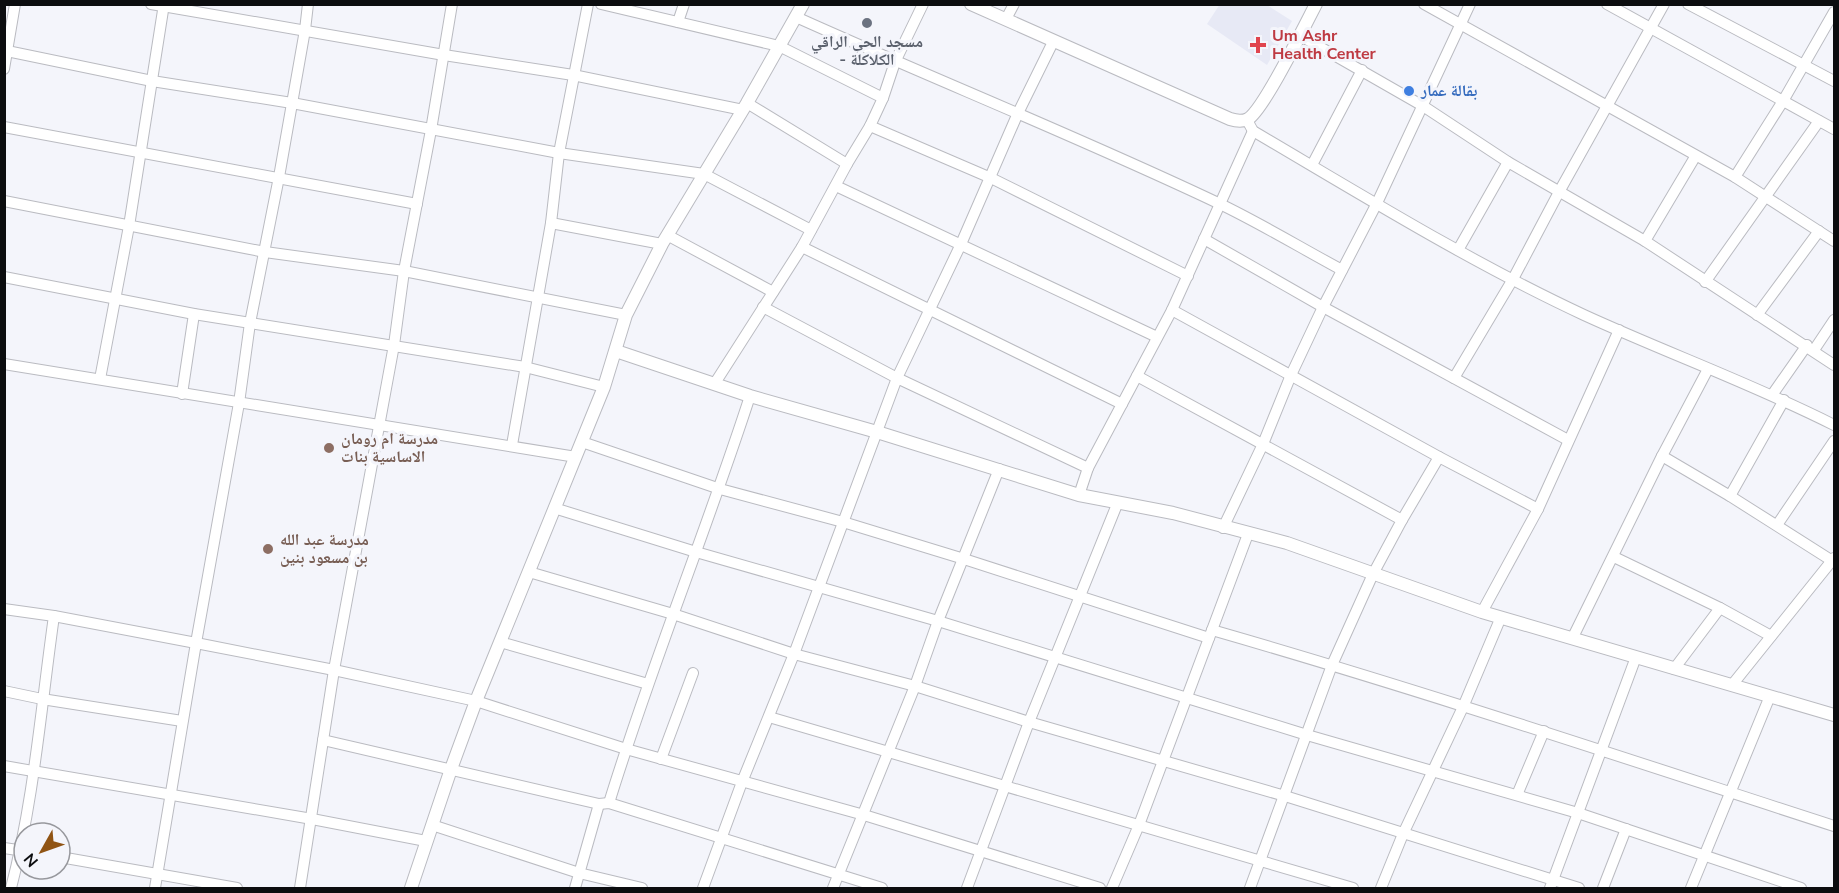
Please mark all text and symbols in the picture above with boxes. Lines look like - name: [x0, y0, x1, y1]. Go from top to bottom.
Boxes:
- marker: مسجد الحي الراقي - الكلاكلة: [860, 16, 874, 30]
- place label: Um Ashr Health Center: [1272, 25, 1377, 65]
- place label: مسجد الحي الراقي - الكلاكلة: [811, 31, 923, 71]
- marker: Um Ashr Health Center: [1249, 36, 1267, 54]
- place label: بقالة عمار: [1420, 80, 1477, 102]
- marker: بقالة عمار: [1402, 84, 1416, 98]
- place label: مدرسة ام رومان الاساسية بنات: [341, 428, 438, 468]
- marker: مدرسة ام رومان الاساسية بنات: [322, 441, 336, 455]
- place label: مدرسة عبد الله بن مسعود بنين: [280, 529, 369, 569]
- marker: مدرسة عبد الله بن مسعود بنين: [261, 542, 275, 556]
- north arrow: [12, 821, 72, 881]
- text: N: [19, 848, 44, 872]

